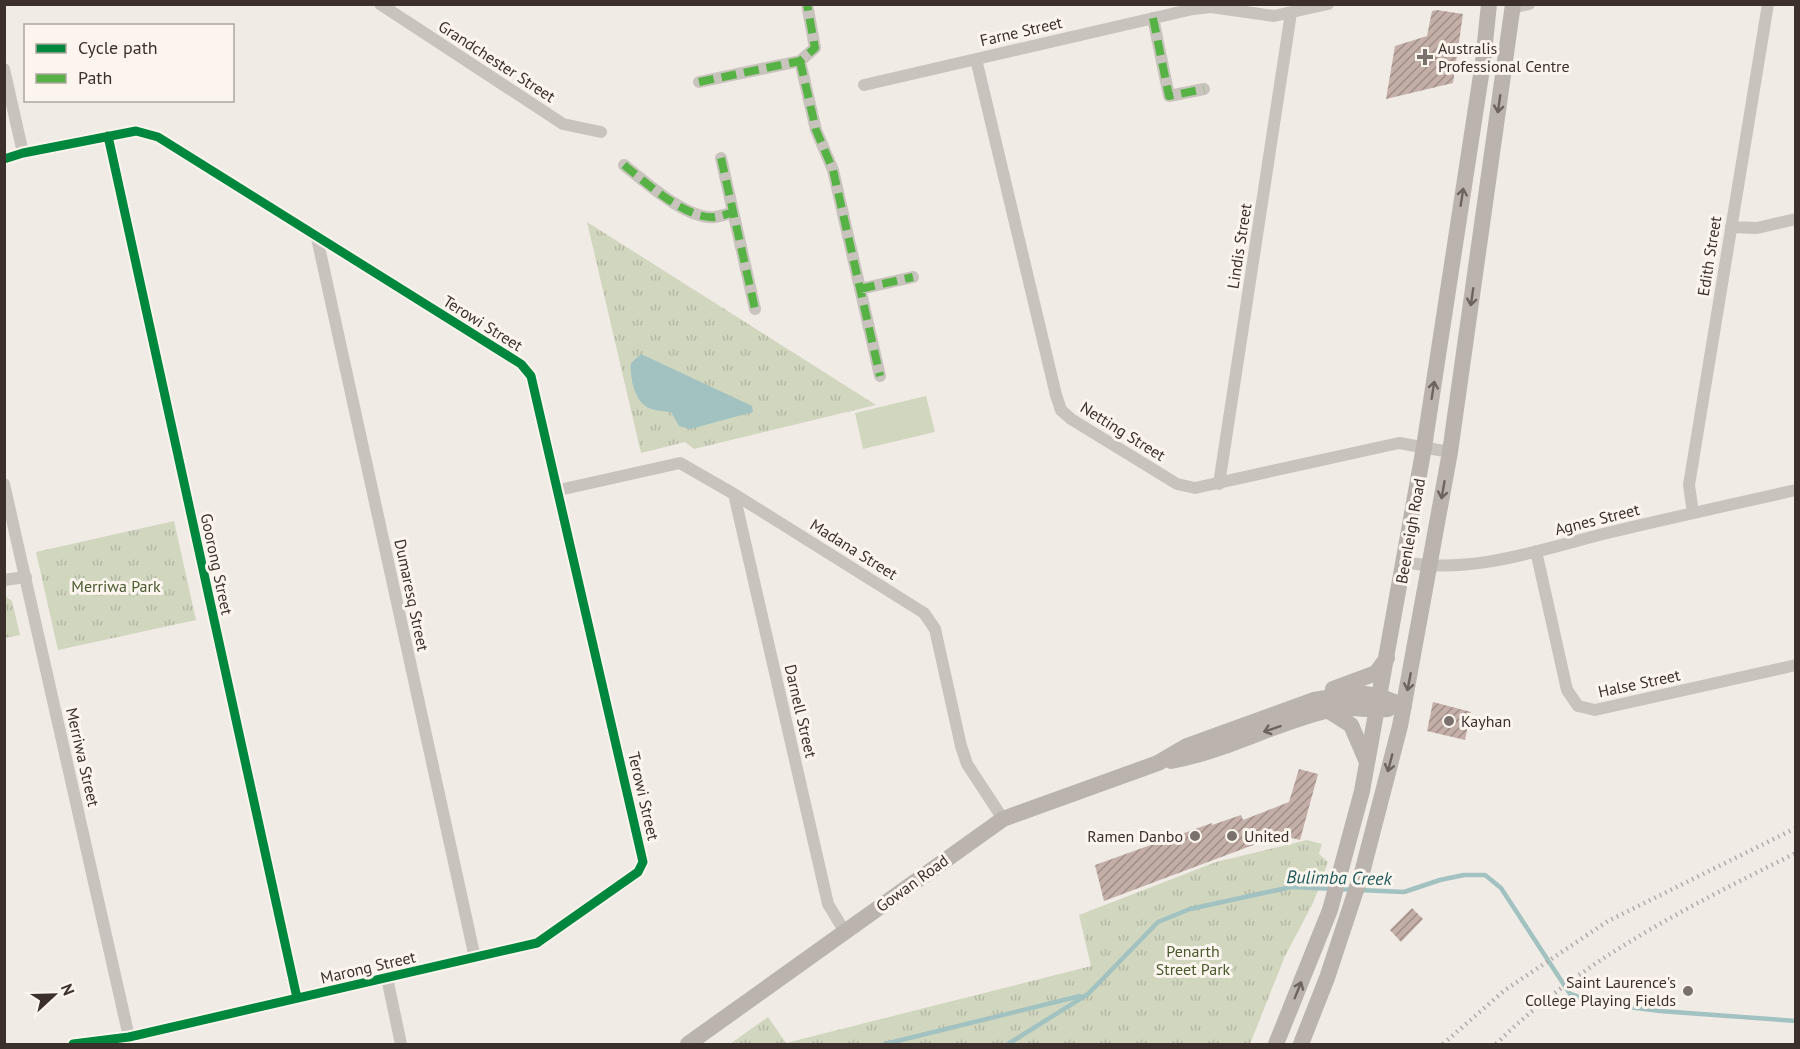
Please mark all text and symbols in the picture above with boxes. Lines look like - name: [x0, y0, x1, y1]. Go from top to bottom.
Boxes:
- street label: Farne Street: [978, 12, 1065, 50]
- street label: Grandchester Street: [435, 16, 560, 107]
- legend: [24, 24, 234, 102]
- text: Cycle path: [78, 36, 158, 59]
- place label: Australis Professional Centre: [1438, 38, 1570, 76]
- marker: Australis Professional Centre: [1416, 48, 1434, 66]
- text: Path: [78, 66, 112, 89]
- one-way arrow: [1493, 94, 1504, 113]
- one-way arrow: [1457, 188, 1468, 207]
- street label: Lindis Street: [1222, 201, 1256, 290]
- street label: Edith Street: [1693, 214, 1725, 297]
- one-way arrow: [1466, 287, 1477, 307]
- street label: Terowi Street: [440, 291, 527, 356]
- one-way arrow: [1427, 380, 1438, 400]
- street label: Netting Street: [1077, 397, 1170, 465]
- street label: Beenleigh Road: [1391, 477, 1429, 585]
- one-way arrow: [1437, 480, 1448, 499]
- street label: Agnes Street: [1553, 499, 1642, 539]
- street label: Goorong Street: [196, 511, 238, 617]
- street label: Madana Street: [807, 514, 902, 584]
- street label: Dumaresq Street: [390, 537, 434, 653]
- park label: Merriwa Park: [71, 576, 161, 596]
- street label: Darnell Street: [781, 662, 822, 760]
- street label: Halse Street: [1596, 664, 1682, 701]
- one-way arrow: [1403, 672, 1414, 691]
- street label: Merriwa Street: [62, 706, 104, 809]
- place label: Kayhan: [1461, 711, 1511, 731]
- marker: Kayhan: [1442, 714, 1456, 728]
- one-way arrow: [1263, 725, 1282, 736]
- street label: Terowi Street: [624, 750, 664, 843]
- one-way arrow: [1384, 754, 1395, 773]
- place label: Ramen Danbo: [1087, 826, 1183, 846]
- place label: United: [1244, 826, 1289, 846]
- marker: Ramen Danbo: [1188, 829, 1202, 843]
- marker: United: [1225, 829, 1239, 843]
- street label: Gowan Road: [872, 850, 952, 916]
- water label: Bulimba Creek: [1286, 865, 1393, 890]
- park label: Penarth Street Park: [1156, 941, 1231, 979]
- street label: Marong Street: [318, 946, 418, 988]
- north arrow: [24, 965, 84, 1025]
- place label: Saint Laurence's College Playing Fields: [1525, 972, 1676, 1010]
- text: N: [57, 981, 79, 998]
- one-way arrow: [1293, 982, 1304, 1000]
- marker: Saint Laurence's College Playing Fields: [1681, 984, 1695, 998]

